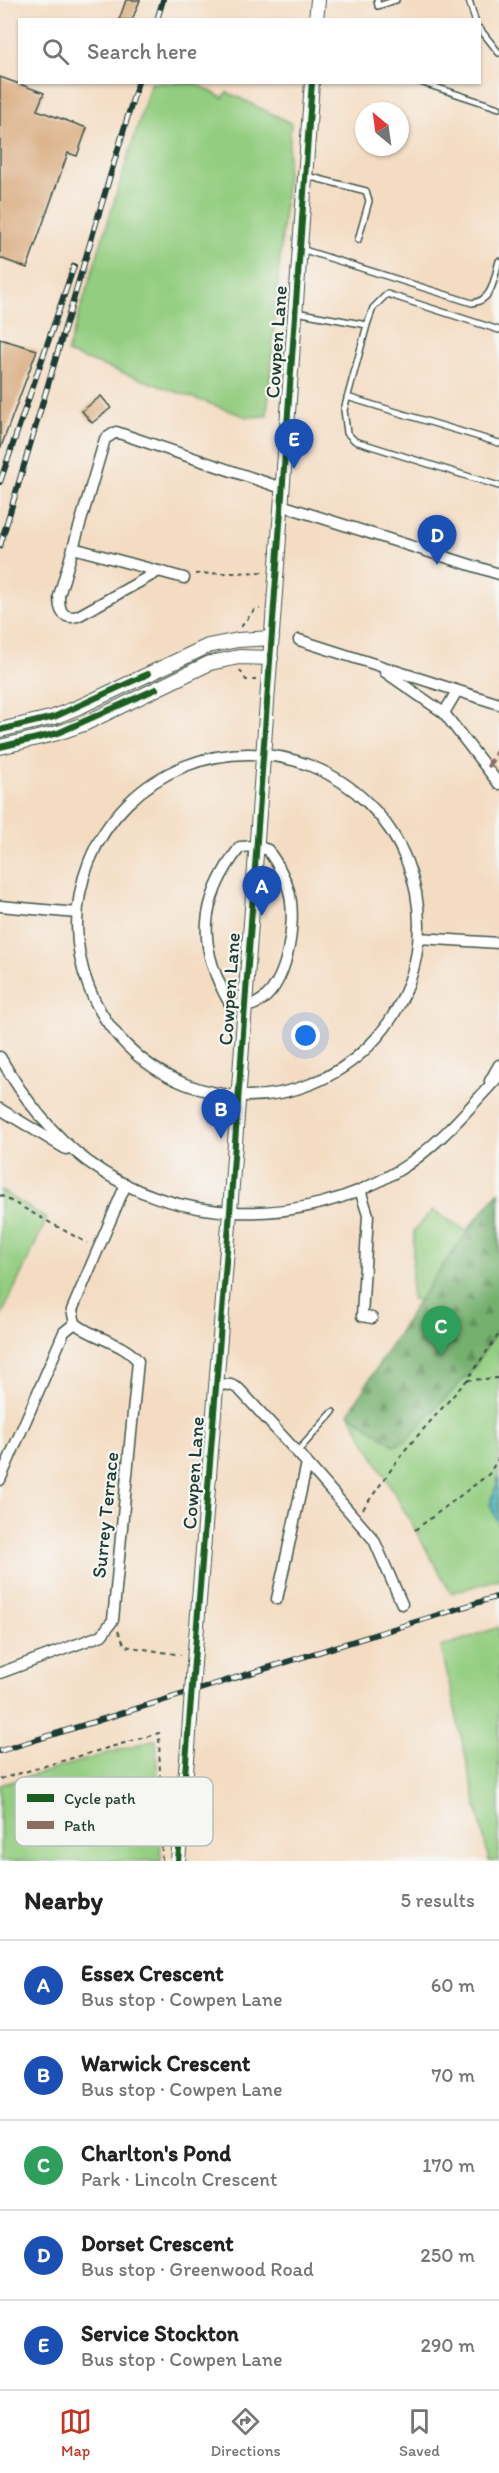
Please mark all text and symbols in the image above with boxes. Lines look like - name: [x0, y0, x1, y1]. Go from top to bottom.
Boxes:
- search box: [18, 18, 481, 84]
- icon: search: [39, 35, 72, 68]
- text: Search here: [87, 38, 197, 65]
- north arrow: [355, 102, 409, 156]
- street label: Cowpen Lane: [260, 285, 292, 399]
- pin: E: [274, 420, 314, 469]
- pin: D: [418, 516, 456, 565]
- pin: A: [242, 866, 282, 916]
- street label: Cowpen Lane: [213, 932, 245, 1046]
- your location: [291, 1021, 320, 1050]
- pin: B: [202, 1090, 240, 1139]
- pin: C: [422, 1306, 460, 1356]
- street label: Cowpen Lane: [177, 1416, 209, 1530]
- street label: Surrey Terrace: [86, 1451, 124, 1579]
- legend: [15, 1777, 213, 1846]
- text: Cycle path: [64, 1789, 136, 1808]
- text: Path: [64, 1816, 95, 1835]
- text: Nearby: [24, 1884, 103, 1916]
- text: 5 results: [401, 1888, 475, 1912]
- text: Essex Crescent: [81, 1960, 224, 1987]
- text: A: [37, 1973, 50, 1997]
- text: 60 m: [431, 1973, 475, 1997]
- text: Bus stop · Cowpen Lane: [81, 1987, 283, 2011]
- text: Warwick Crescent: [81, 2050, 250, 2077]
- text: B: [37, 2063, 50, 2087]
- text: 70 m: [431, 2063, 475, 2087]
- text: Bus stop · Cowpen Lane: [81, 2077, 283, 2101]
- text: Charlton's Pond: [81, 2140, 231, 2167]
- text: C: [37, 2153, 50, 2177]
- text: 170 m: [422, 2153, 475, 2177]
- text: Park · Lincoln Crescent: [81, 2167, 278, 2191]
- text: Dorset Crescent: [81, 2230, 234, 2257]
- text: D: [37, 2243, 50, 2267]
- text: 250 m: [420, 2243, 475, 2267]
- text: Bus stop · Greenwood Road: [81, 2257, 314, 2281]
- text: Service Stockton: [81, 2320, 239, 2347]
- text: E: [38, 2333, 49, 2357]
- text: 290 m: [420, 2333, 475, 2357]
- text: Bus stop · Cowpen Lane: [81, 2347, 283, 2371]
- tab: Map: [59, 2405, 92, 2460]
- tab: Directions: [210, 2405, 281, 2460]
- tab: Saved: [399, 2405, 440, 2460]

